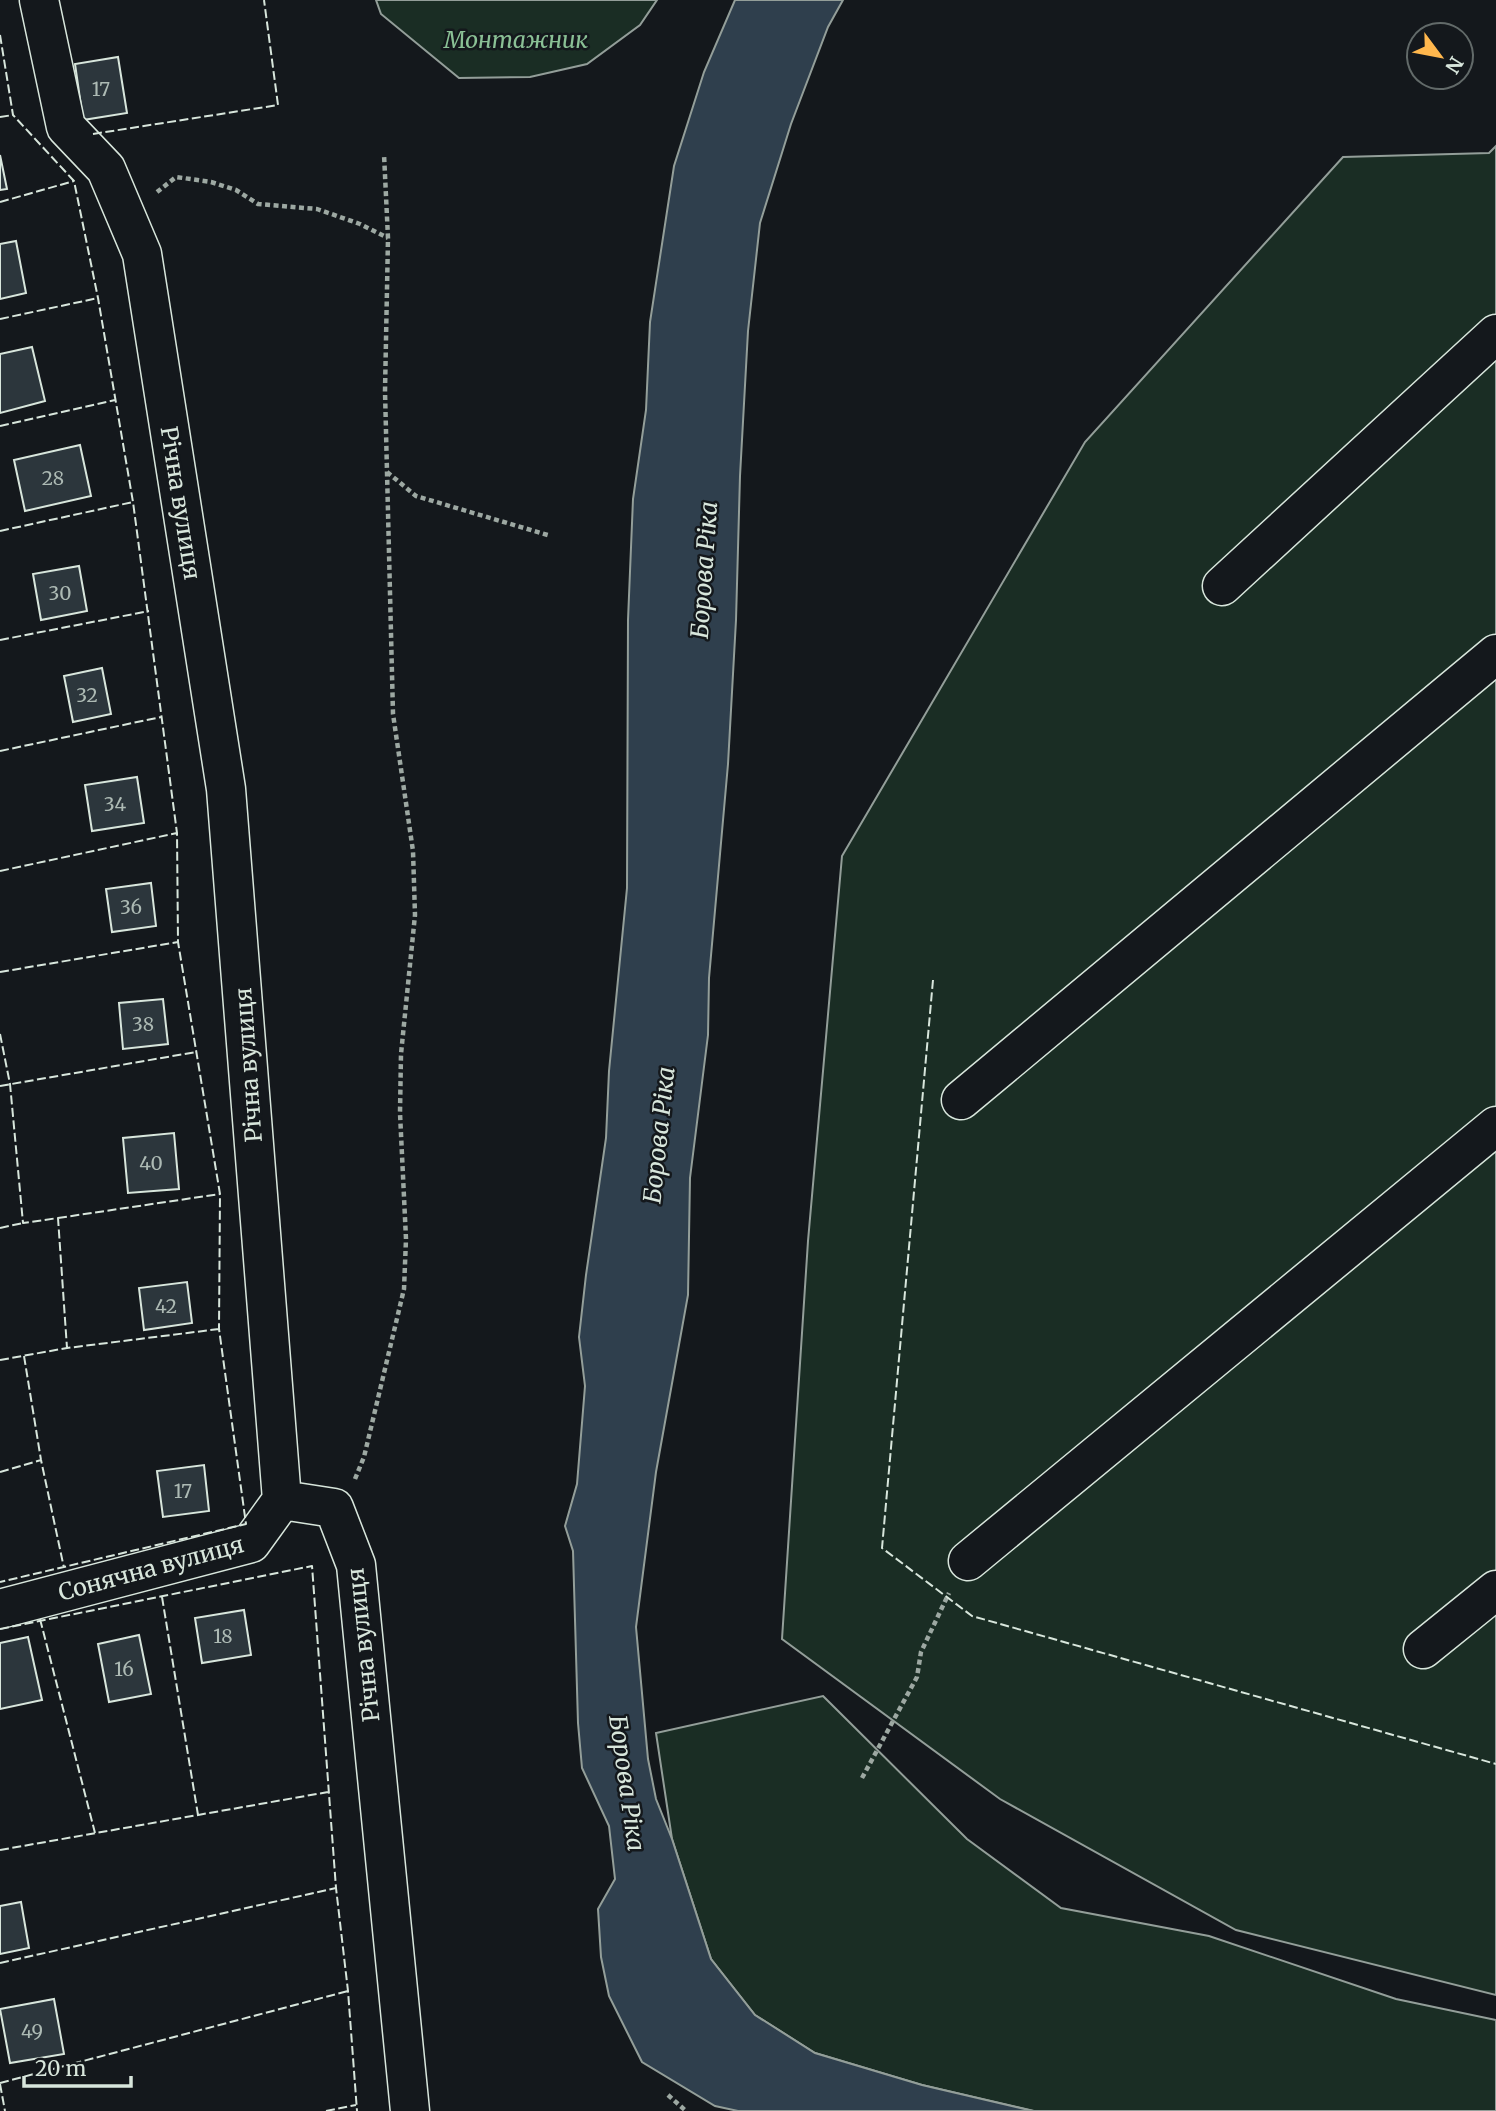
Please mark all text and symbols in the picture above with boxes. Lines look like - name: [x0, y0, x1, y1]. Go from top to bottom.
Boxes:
- north arrow: [1405, 21, 1475, 91]
- park label: Монтажник: [443, 25, 588, 54]
- text: N: [1440, 52, 1469, 78]
- house number: 17: [92, 77, 110, 101]
- street label: Річна вулиця: [155, 424, 207, 582]
- house number: 28: [42, 466, 64, 490]
- water label: Борова Ріка: [684, 500, 724, 640]
- house number: 30: [49, 581, 71, 605]
- house number: 32: [76, 683, 98, 707]
- house number: 34: [104, 792, 126, 816]
- house number: 36: [120, 895, 142, 919]
- street label: Річна вулиця: [228, 987, 268, 1143]
- house number: 38: [132, 1012, 154, 1036]
- water label: Борова Ріка: [636, 1065, 682, 1205]
- house number: 40: [139, 1151, 163, 1175]
- house number: 42: [155, 1294, 177, 1318]
- house number: 17: [174, 1479, 192, 1503]
- street label: Сонячна вулиця: [55, 1529, 247, 1607]
- street label: Річна вулиця: [340, 1566, 386, 1724]
- house number: 18: [213, 1624, 233, 1648]
- house number: 16: [114, 1657, 134, 1681]
- water label: Борова Ріка: [602, 1713, 652, 1853]
- house number: 49: [21, 2019, 43, 2043]
- scale bar: [24, 2044, 131, 2088]
- text: 20 m: [35, 2055, 87, 2082]

